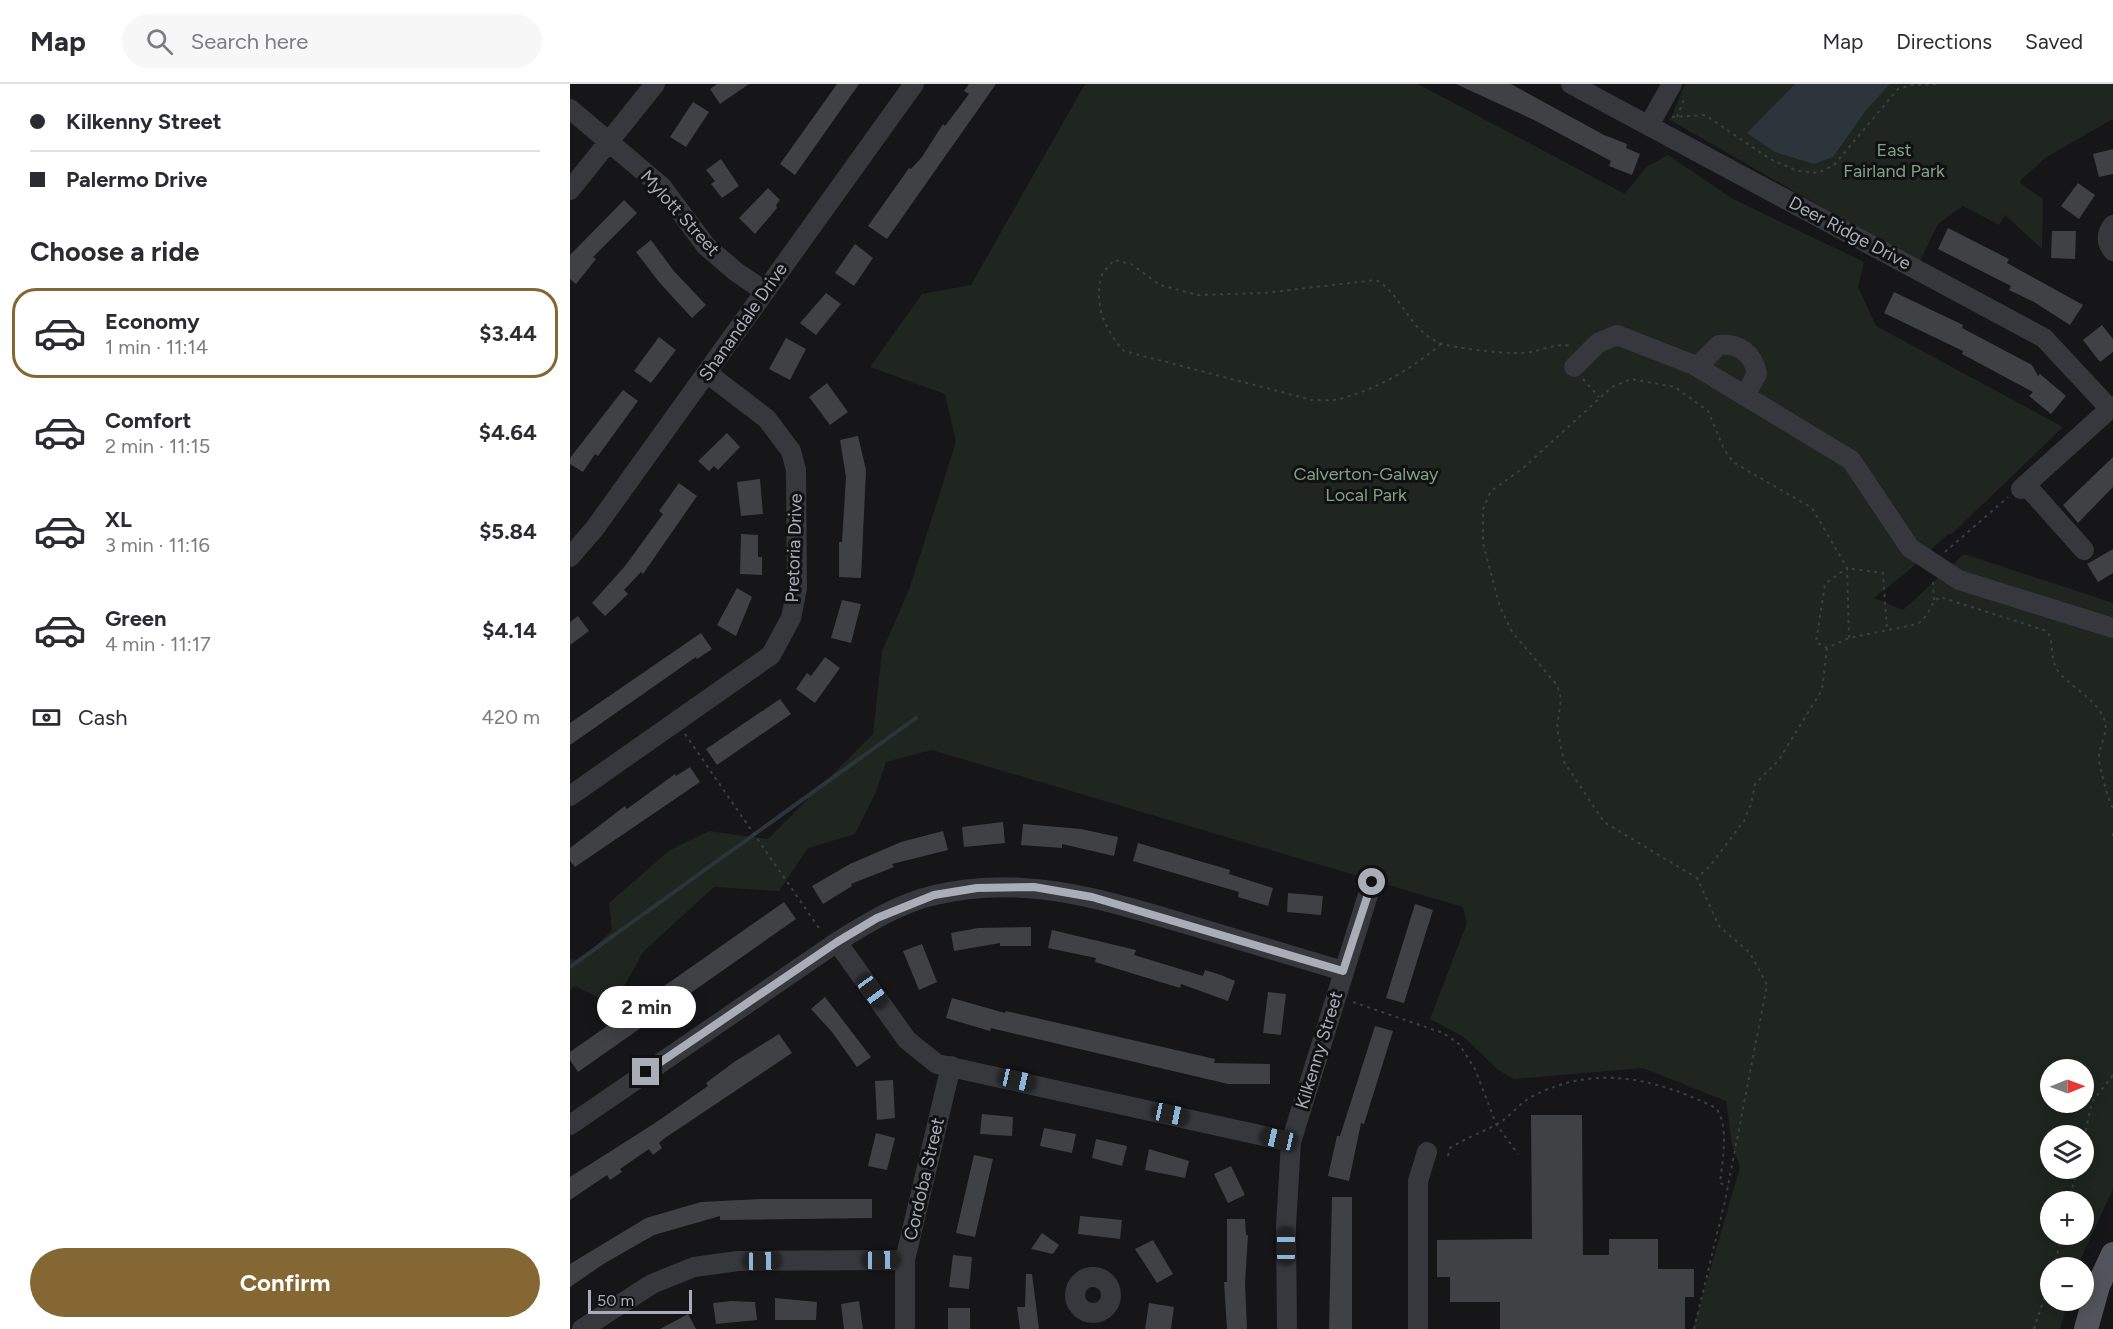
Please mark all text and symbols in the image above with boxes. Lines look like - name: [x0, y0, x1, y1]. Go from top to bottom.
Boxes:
- search box: [122, 14, 542, 68]
- text: Map: [30, 24, 86, 58]
- icon: search: [143, 25, 176, 58]
- text: Search here: [191, 28, 308, 55]
- text: Map: [1822, 29, 1863, 54]
- text: Directions: [1896, 29, 1992, 54]
- text: Saved: [2025, 29, 2083, 54]
- text: Kilkenny Street: [66, 108, 222, 135]
- park label: East Fairland Park: [1843, 139, 1945, 182]
- text: Palermo Drive: [66, 166, 207, 193]
- street label: Mylott Street: [636, 166, 724, 260]
- street label: Deer Ridge Drive: [1785, 192, 1915, 274]
- text: Choose a ride: [30, 235, 199, 268]
- street label: Shanandale Drive: [694, 259, 792, 385]
- icon: car: [33, 306, 87, 360]
- text: Economy: [105, 308, 200, 335]
- text: $3.44: [479, 320, 537, 347]
- text: 1 min · 11:14: [105, 335, 208, 359]
- icon: car: [33, 405, 87, 459]
- text: Comfort: [105, 407, 191, 434]
- text: $4.64: [479, 419, 537, 446]
- text: 2 min · 11:15: [105, 434, 210, 458]
- park label: Calverton-Galway Local Park: [1293, 463, 1439, 506]
- street label: Pretoria Drive: [781, 493, 807, 603]
- icon: car: [33, 504, 87, 558]
- text: XL: [105, 506, 132, 533]
- text: $5.84: [479, 518, 537, 545]
- text: 3 min · 11:16: [105, 533, 210, 557]
- icon: car: [33, 603, 87, 657]
- text: Green: [105, 605, 167, 632]
- text: $4.14: [482, 617, 537, 644]
- text: 4 min · 11:17: [105, 632, 211, 656]
- icon: cash: [30, 701, 63, 734]
- text: Cash: [78, 704, 128, 731]
- text: 420 m: [482, 705, 540, 729]
- route start: [1358, 868, 1385, 895]
- car: [854, 971, 890, 1011]
- callout: 2 min: [596, 985, 695, 1027]
- street label: Kilkenny Street: [1291, 988, 1347, 1111]
- text: 2 min: [621, 995, 672, 1019]
- route end: [632, 1058, 659, 1085]
- north arrow: [2040, 1059, 2094, 1113]
- map controls: [2040, 1059, 2094, 1311]
- car: [997, 1067, 1037, 1093]
- car: [1151, 1101, 1189, 1127]
- street label: Cordoba Street: [899, 1115, 949, 1242]
- button: layers: [2040, 1125, 2094, 1179]
- car: [1259, 1126, 1299, 1152]
- button: +: [2040, 1191, 2094, 1245]
- car: [1277, 1228, 1295, 1264]
- button: Confirm: [30, 1248, 540, 1317]
- car: [863, 1251, 899, 1269]
- car: [744, 1252, 780, 1270]
- button: −: [2040, 1257, 2094, 1311]
- scale bar: [588, 1287, 692, 1314]
- text: 50 m: [597, 1291, 634, 1310]

